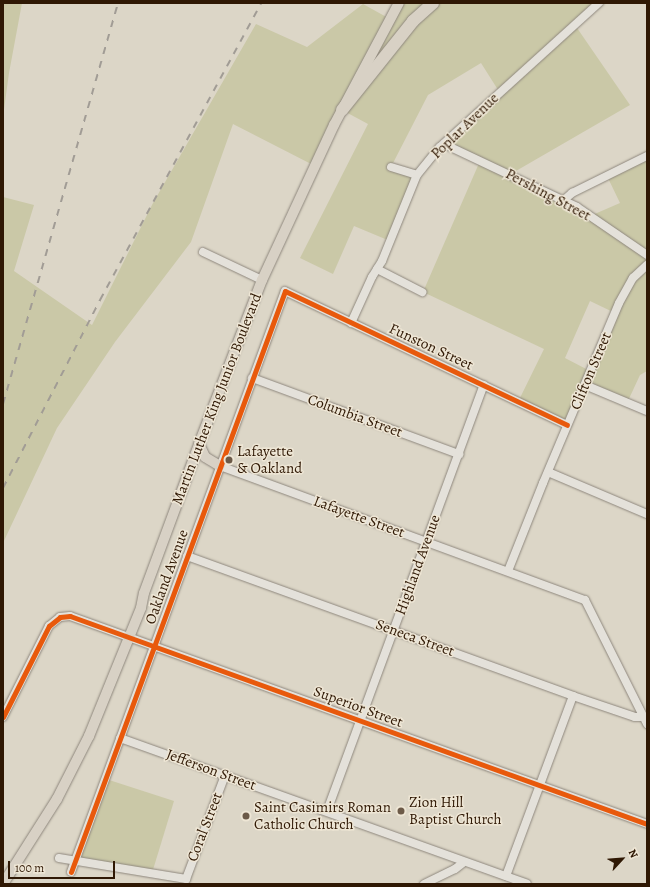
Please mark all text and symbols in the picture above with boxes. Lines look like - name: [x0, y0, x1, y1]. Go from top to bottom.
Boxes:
- street label: Poplar Avenue: [427, 89, 503, 163]
- street label: Pershing Street: [502, 165, 594, 225]
- street label: Martin Luther King Junior Boulevard: [168, 291, 266, 507]
- street label: Funston Street: [386, 320, 476, 374]
- street label: Clifton Street: [567, 329, 615, 413]
- street label: Columbia Street: [305, 391, 405, 441]
- place label: Lafayette & Oakland: [237, 442, 302, 477]
- marker: Lafayette & Oakland: [224, 455, 234, 465]
- street label: Lafayette Street: [311, 492, 407, 542]
- street label: Highland Avenue: [392, 512, 444, 618]
- street label: Oakland Avenue: [142, 527, 192, 627]
- street label: Seneca Street: [373, 615, 457, 661]
- street label: Superior Street: [311, 683, 405, 731]
- street label: Jefferson Street: [164, 745, 258, 795]
- street label: Coral Street: [184, 790, 226, 864]
- place label: Zion Hill Baptist Church: [409, 793, 501, 828]
- place label: Saint Casimirs Roman Catholic Church: [254, 798, 391, 833]
- marker: Zion Hill Baptist Church: [396, 806, 406, 816]
- marker: Saint Casimirs Roman Catholic Church: [241, 811, 251, 821]
- north arrow: [602, 839, 642, 879]
- text: N: [625, 847, 642, 860]
- scale bar: [10, 853, 117, 879]
- text: 100 m: [15, 860, 44, 876]

